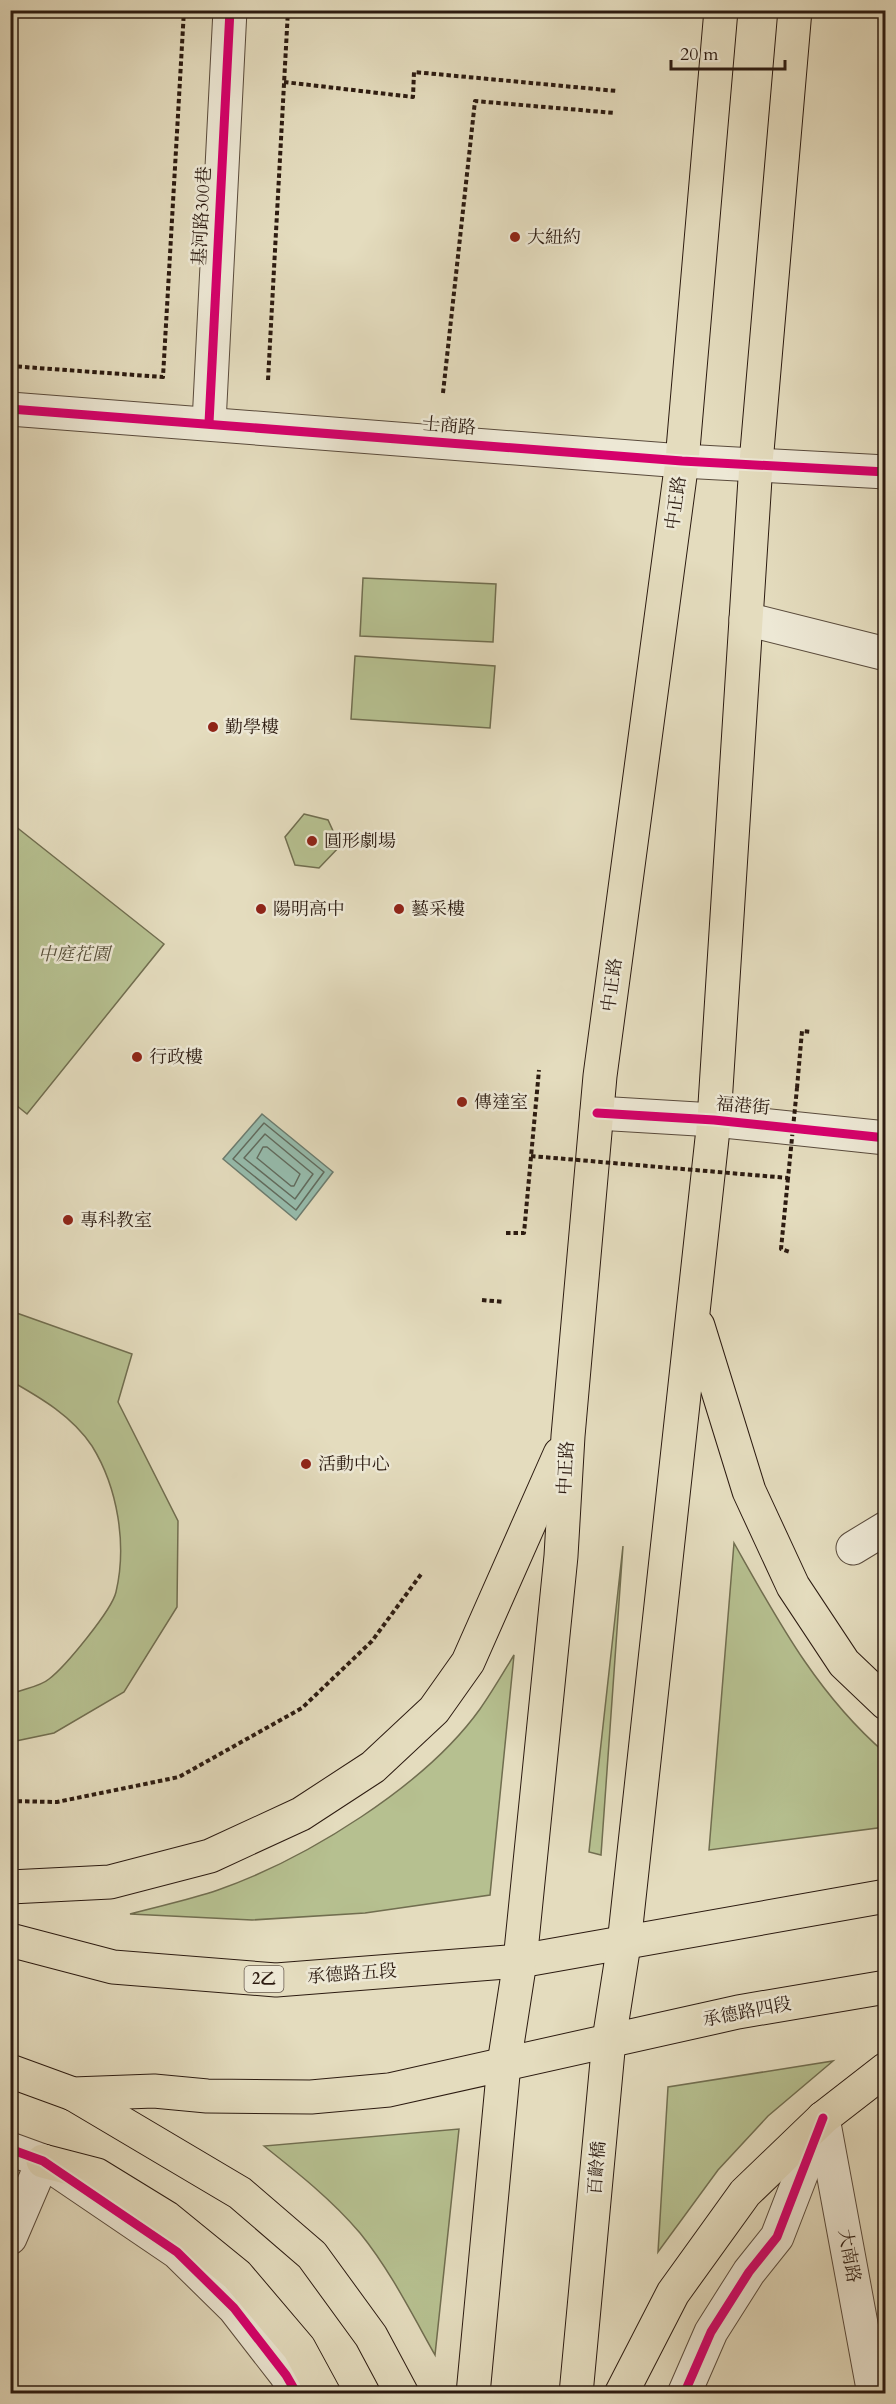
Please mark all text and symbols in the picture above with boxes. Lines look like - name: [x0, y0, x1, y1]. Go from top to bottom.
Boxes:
- scale bar: [671, 33, 785, 71]
- text: 20 m: [680, 42, 719, 67]
- street label: 基河路300巷: [187, 166, 217, 266]
- place label: 大紐約: [527, 225, 581, 250]
- marker: 大紐約: [508, 230, 522, 244]
- street label: 士商路: [421, 411, 477, 441]
- street label: 中正路: [660, 475, 692, 531]
- place label: 勤學樓: [225, 715, 279, 740]
- marker: 勤學樓: [206, 720, 220, 734]
- place label: 圓形劇場: [324, 829, 396, 854]
- marker: 圓形劇場: [305, 834, 319, 848]
- place label: 陽明高中: [273, 897, 345, 922]
- place label: 藝采樓: [411, 897, 465, 922]
- marker: 陽明高中: [254, 902, 268, 916]
- marker: 藝采樓: [392, 902, 406, 916]
- park label: 中庭花園: [38, 942, 113, 967]
- street label: 中正路: [596, 957, 628, 1013]
- place label: 行政樓: [149, 1045, 203, 1070]
- marker: 行政樓: [130, 1050, 144, 1064]
- place label: 傳達室: [474, 1090, 528, 1115]
- street label: 福港街: [715, 1091, 771, 1121]
- marker: 傳達室: [455, 1095, 469, 1109]
- place label: 專科教室: [80, 1208, 152, 1233]
- marker: 專科教室: [61, 1213, 75, 1227]
- street label: 中正路: [552, 1440, 580, 1496]
- place label: 活動中心: [318, 1452, 390, 1477]
- marker: 活動中心: [299, 1457, 313, 1471]
- street label: 承德路五段: [306, 1958, 398, 1990]
- road number: 2乙: [244, 1966, 284, 1992]
- street label: 承德路四段: [700, 1991, 794, 2033]
- street label: 百齡橋: [582, 2140, 612, 2196]
- street label: 大南路: [832, 2227, 866, 2285]

